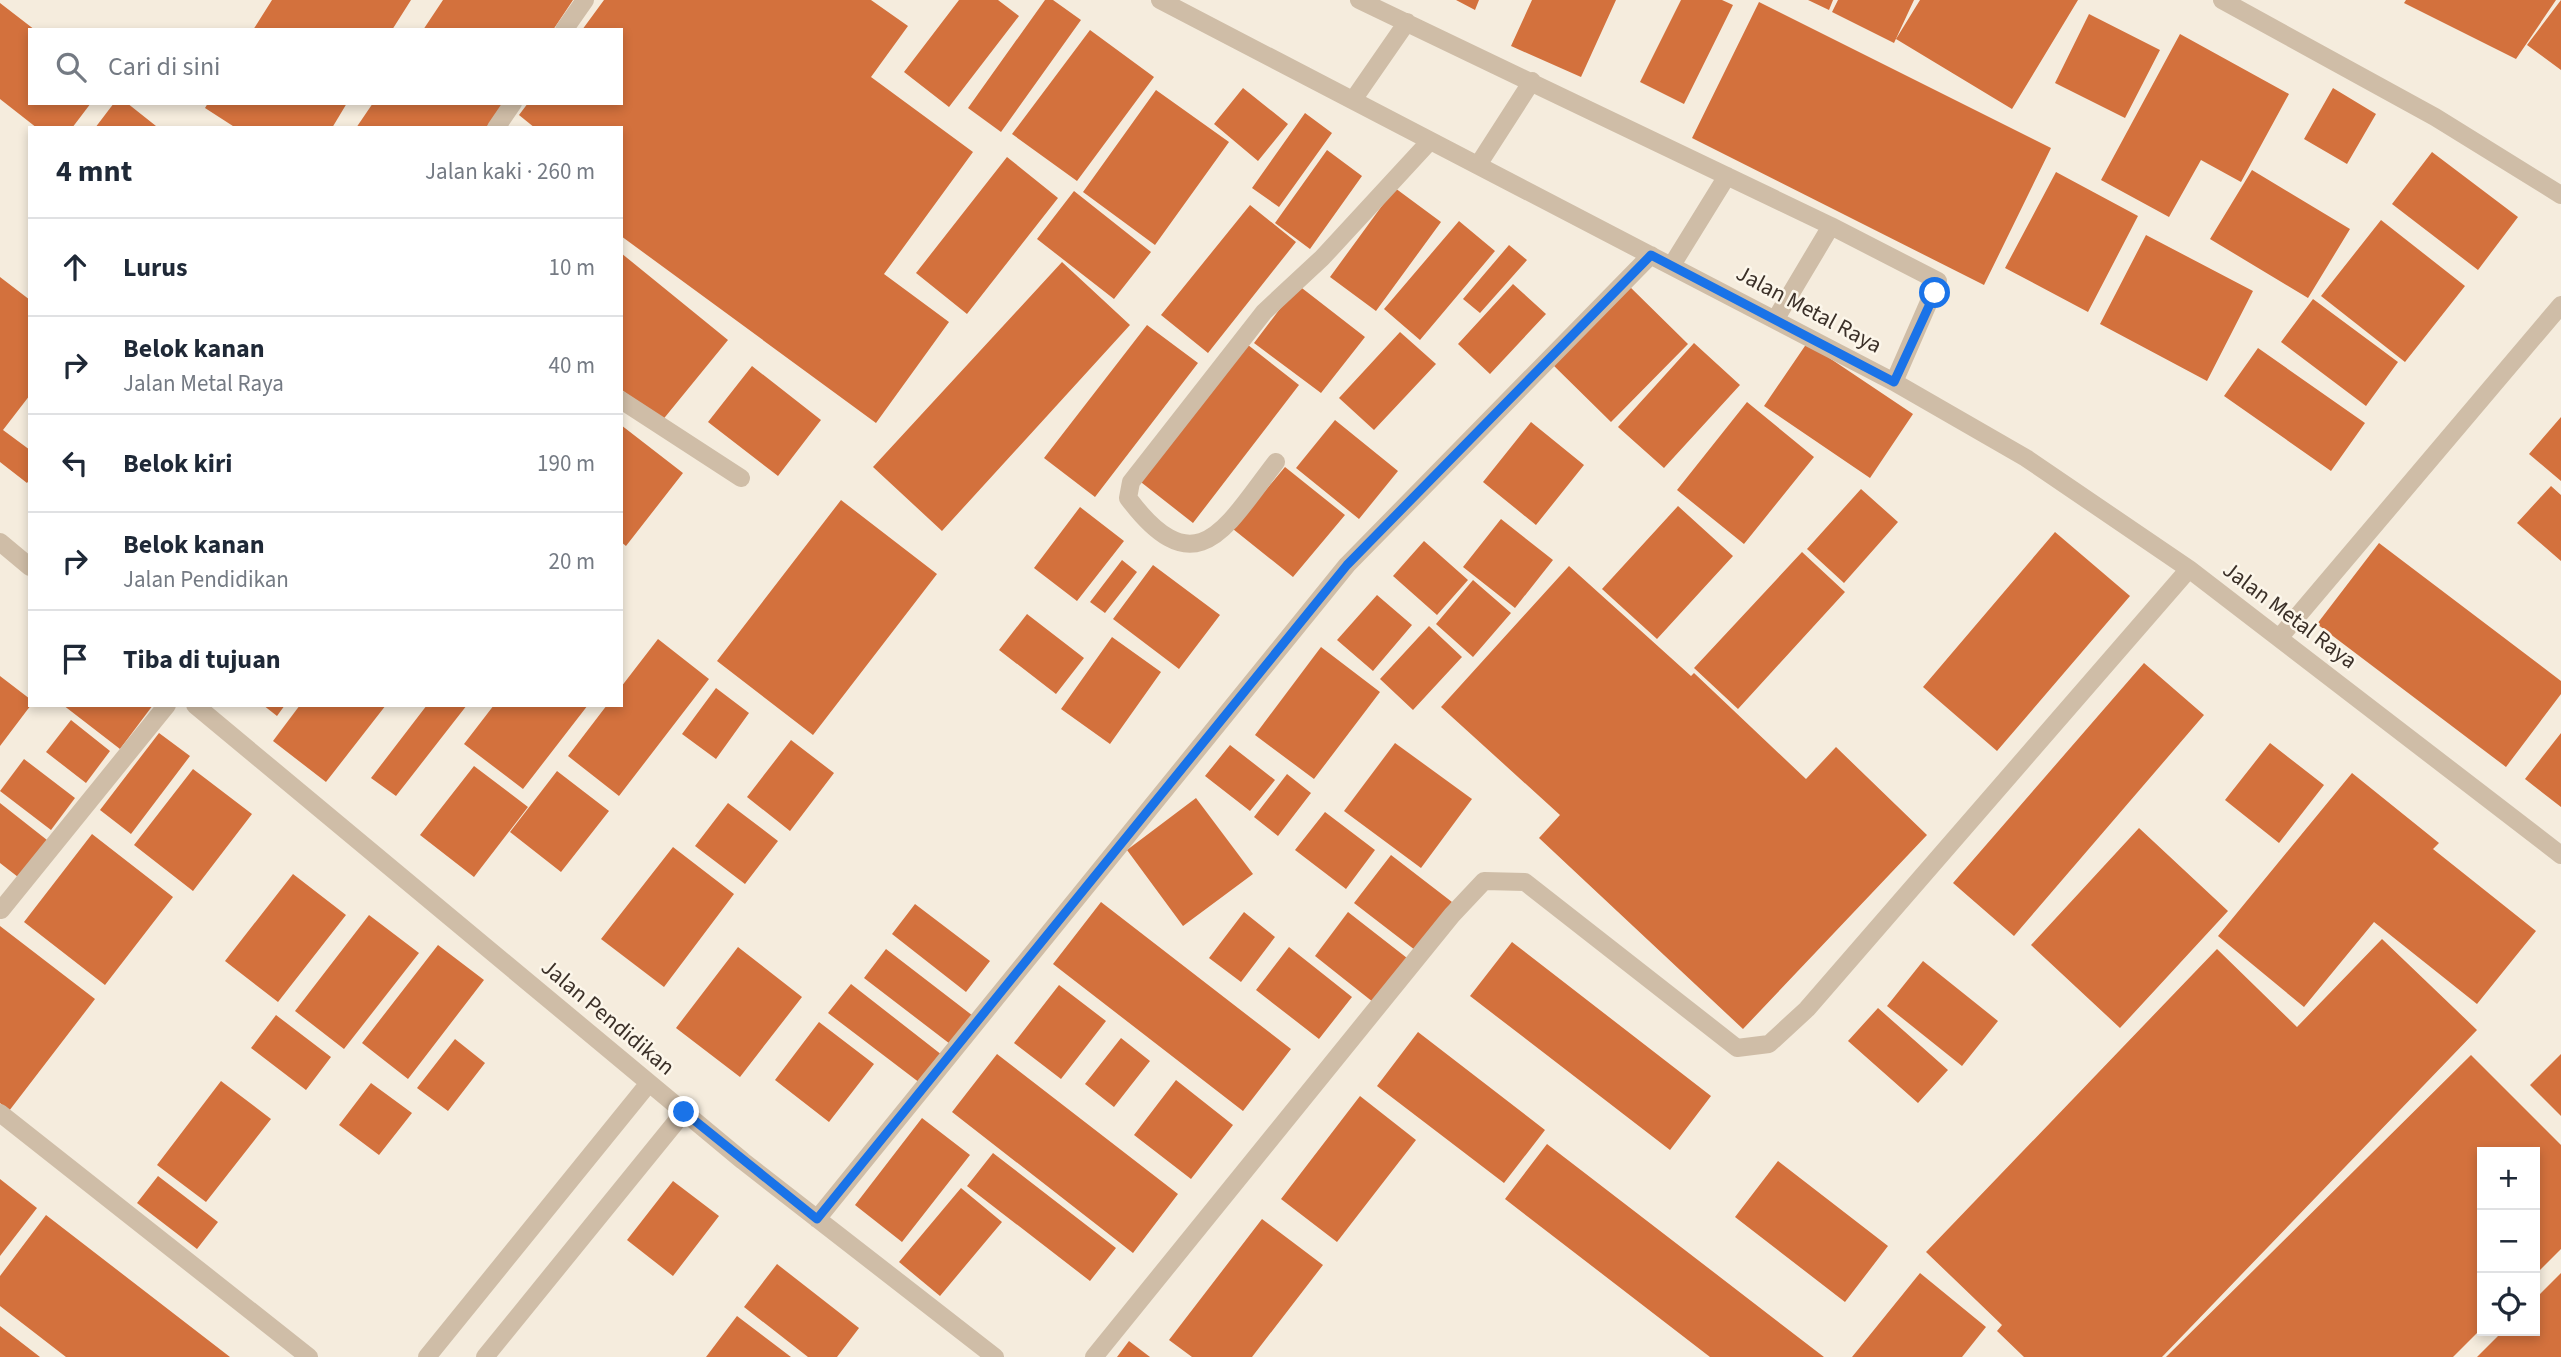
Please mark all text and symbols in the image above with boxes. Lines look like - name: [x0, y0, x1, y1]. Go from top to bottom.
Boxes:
- search box: [28, 28, 623, 105]
- icon: search: [52, 48, 90, 86]
- text: Cari di sini: [108, 48, 221, 85]
- text: 4 mnt: [56, 150, 132, 193]
- text: Jalan kaki · 260 m: [425, 155, 595, 188]
- icon: ahead: [56, 248, 94, 286]
- text: Lurus: [123, 249, 188, 286]
- text: 10 m: [548, 251, 595, 284]
- street label: Jalan Metal Raya: [1730, 257, 1888, 361]
- route start: [1919, 277, 1950, 308]
- text: Belok kanan: [123, 330, 265, 367]
- icon: right: [56, 346, 94, 384]
- text: 40 m: [548, 349, 595, 382]
- text: Jalan Metal Raya: [123, 367, 284, 400]
- icon: left: [56, 444, 94, 482]
- text: Belok kiri: [123, 445, 232, 482]
- text: 190 m: [537, 447, 595, 480]
- text: Belok kanan: [123, 526, 265, 563]
- icon: right: [56, 542, 94, 580]
- text: 20 m: [548, 545, 595, 578]
- street label: Jalan Metal Raya: [2216, 553, 2364, 677]
- text: Jalan Pendidikan: [123, 563, 289, 596]
- icon: arrive: [56, 640, 94, 678]
- text: Tiba di tujuan: [123, 641, 281, 678]
- street label: Jalan Pendidikan: [534, 951, 682, 1083]
- route end: [668, 1096, 699, 1127]
- map controls: [2477, 1147, 2540, 1336]
- button: +: [2477, 1147, 2540, 1210]
- button: −: [2477, 1210, 2540, 1273]
- button: locate: [2477, 1273, 2540, 1336]

